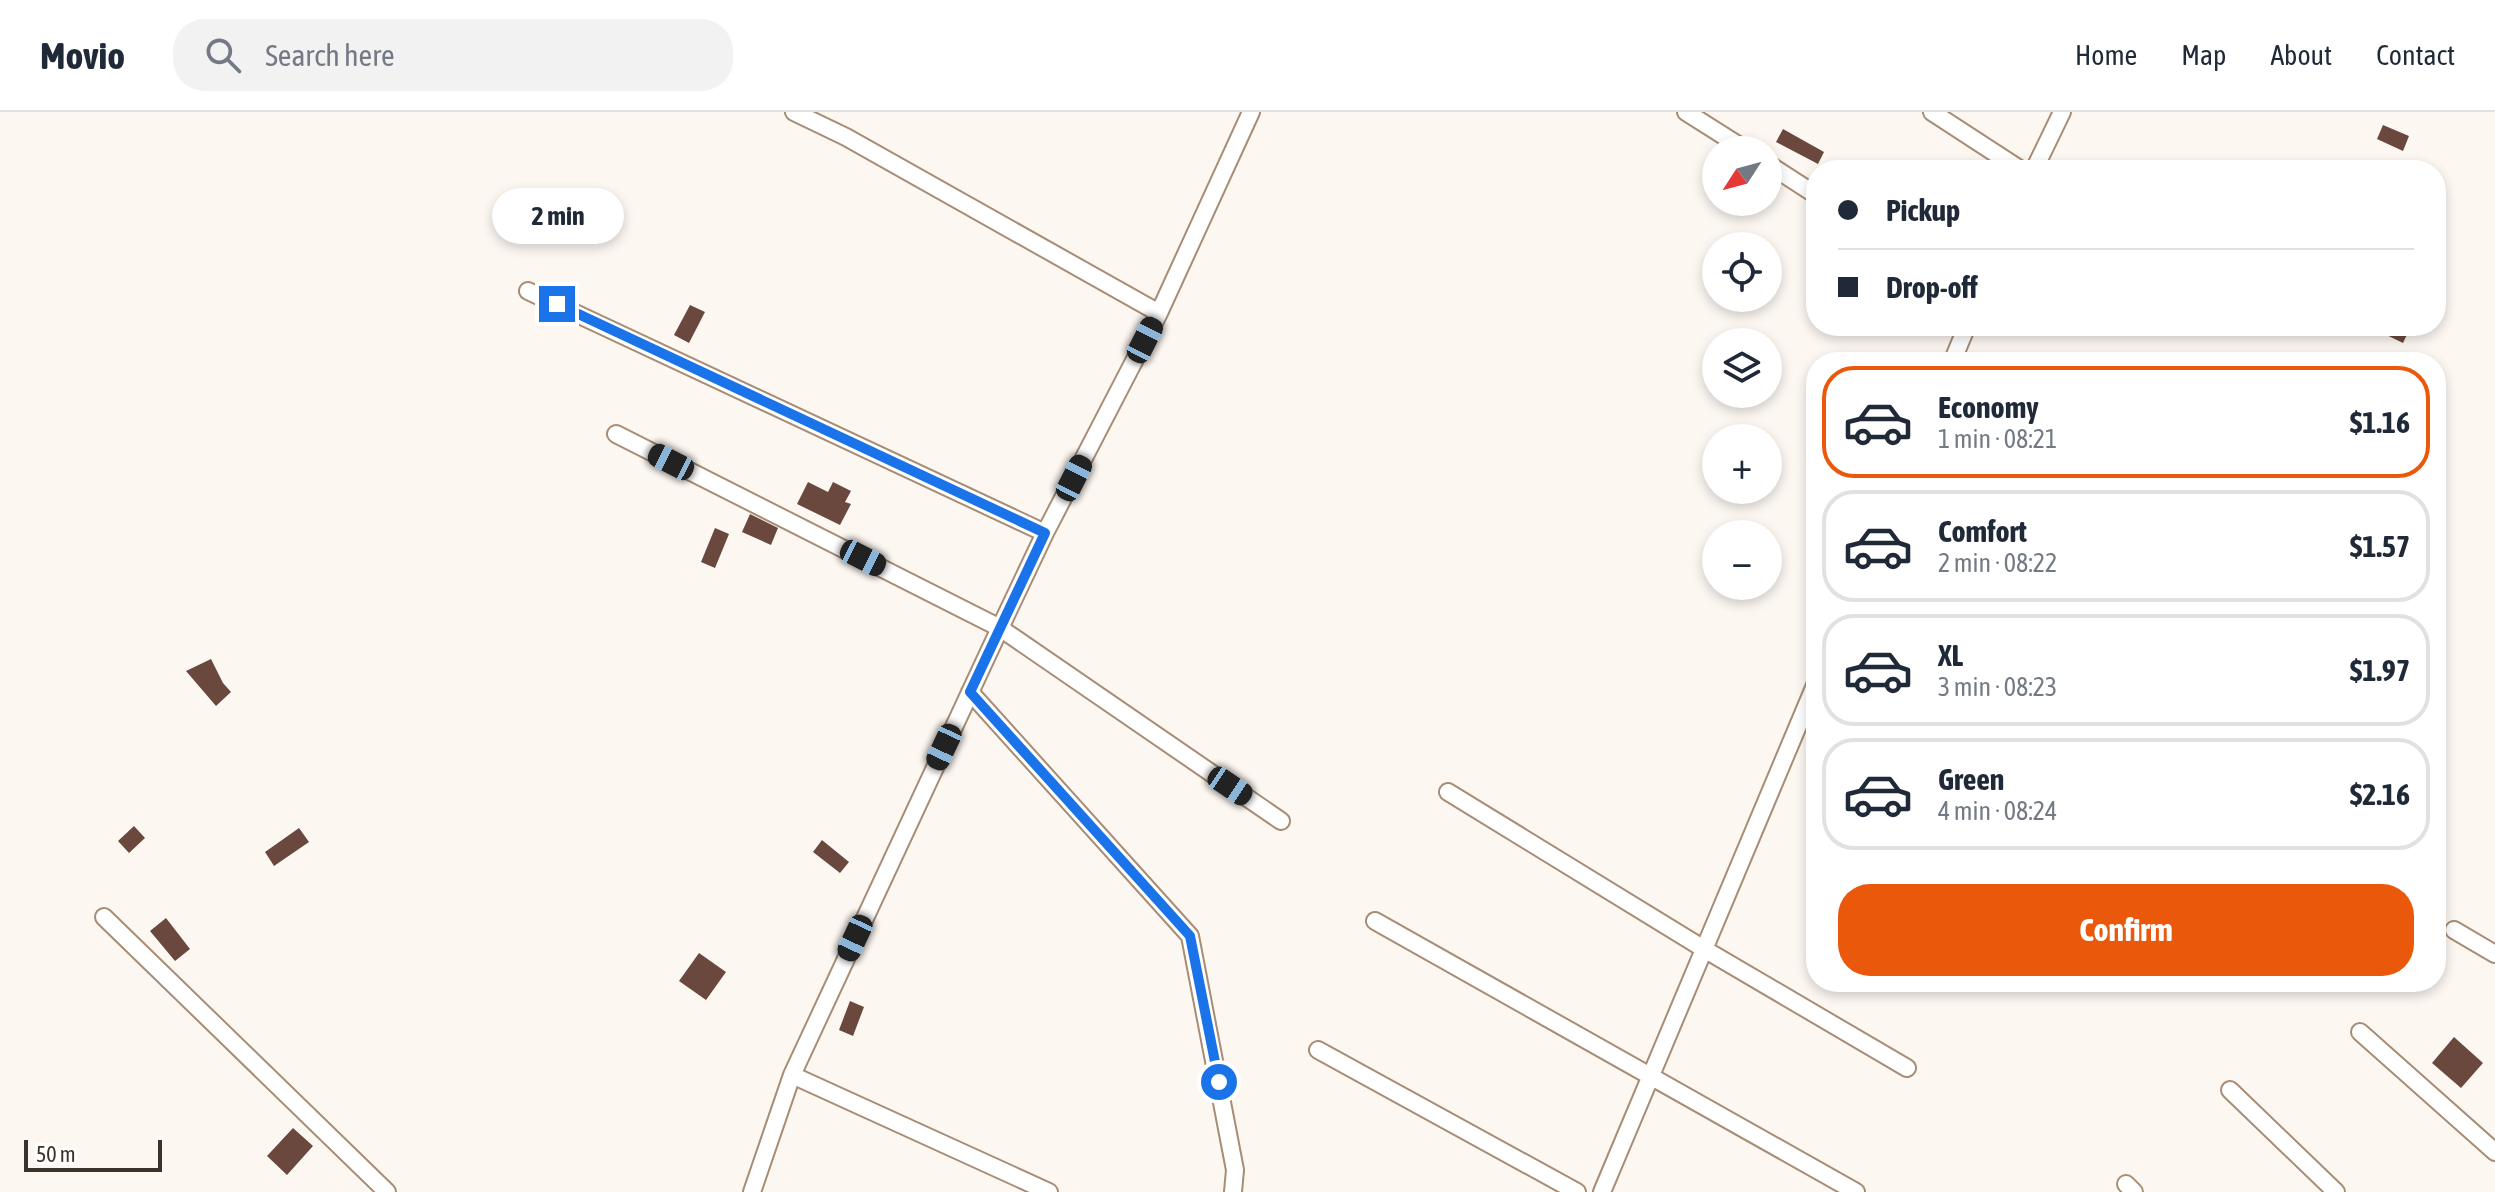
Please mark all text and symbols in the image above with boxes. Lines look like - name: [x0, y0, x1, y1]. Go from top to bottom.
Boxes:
- search box: [173, 19, 733, 91]
- icon: search: [201, 33, 245, 77]
- text: Movio: [40, 34, 125, 77]
- text: Search here: [265, 38, 395, 72]
- text: Home: [2075, 39, 2137, 71]
- text: Map: [2181, 39, 2226, 71]
- text: About: [2270, 39, 2332, 71]
- text: Contact: [2376, 39, 2455, 71]
- north arrow: [1702, 136, 1782, 216]
- map controls: [1702, 136, 1782, 600]
- callout: 2 min: [491, 188, 623, 244]
- text: Pickup: [1886, 193, 1960, 227]
- text: 2 min: [531, 201, 585, 231]
- button: locate: [1702, 232, 1782, 312]
- text: Drop-off: [1886, 270, 1978, 304]
- route end: [539, 286, 575, 322]
- car: [1123, 313, 1167, 367]
- button: layers: [1702, 328, 1782, 408]
- icon: car: [1842, 386, 1914, 458]
- text: Economy: [1938, 390, 2039, 424]
- text: $1.16: [2350, 405, 2410, 439]
- button: +: [1702, 424, 1782, 504]
- text: 1 min · 08:21: [1938, 424, 2057, 454]
- car: [644, 440, 698, 484]
- car: [1052, 451, 1096, 505]
- icon: car: [1842, 510, 1914, 582]
- text: Comfort: [1938, 514, 2027, 548]
- button: −: [1702, 520, 1782, 600]
- text: $1.57: [2350, 529, 2410, 563]
- car: [836, 536, 890, 580]
- text: 2 min · 08:22: [1938, 548, 2057, 578]
- icon: car: [1842, 634, 1914, 706]
- text: XL: [1938, 638, 1963, 672]
- text: $1.97: [2350, 653, 2410, 687]
- text: 3 min · 08:23: [1938, 672, 2057, 702]
- car: [923, 720, 965, 774]
- icon: car: [1842, 758, 1914, 830]
- text: Green: [1938, 762, 2004, 796]
- car: [1203, 763, 1257, 809]
- text: $2.16: [2350, 777, 2410, 811]
- text: 4 min · 08:24: [1938, 796, 2057, 826]
- button: Confirm: [1838, 884, 2414, 976]
- car: [834, 911, 876, 965]
- route start: [1201, 1064, 1237, 1100]
- scale bar: [24, 1136, 162, 1172]
- text: 50 m: [36, 1141, 76, 1167]

